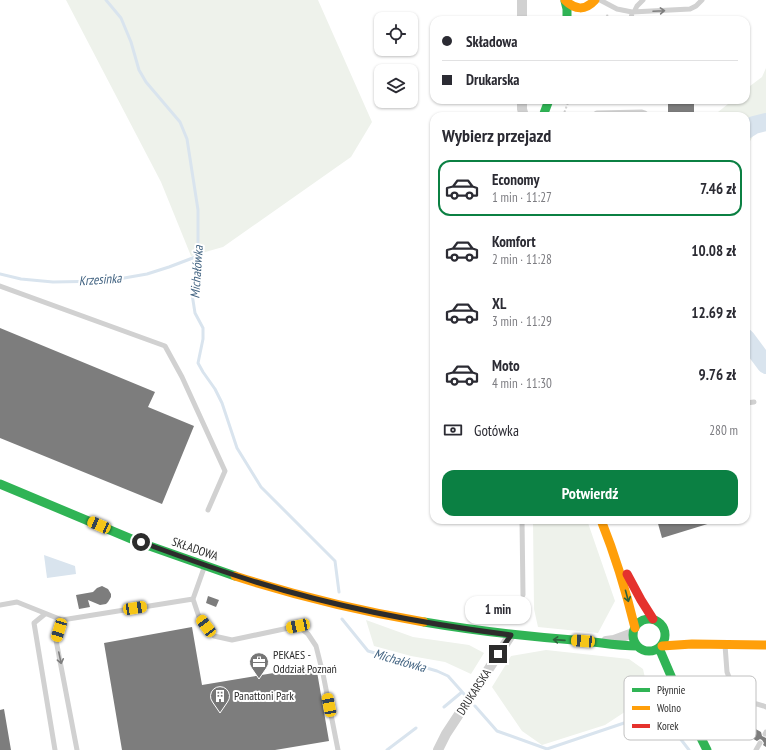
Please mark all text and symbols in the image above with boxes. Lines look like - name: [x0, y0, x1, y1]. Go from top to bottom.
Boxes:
- one-way arrow: [652, 7, 665, 15]
- map controls: [374, 12, 418, 108]
- button: locate: [374, 12, 418, 56]
- text: Składowa: [466, 32, 517, 51]
- button: layers: [374, 64, 418, 108]
- text: Drukarska: [466, 70, 520, 89]
- text: Wybierz przejazd: [442, 124, 551, 147]
- icon: car: [444, 170, 480, 206]
- text: Economy: [492, 170, 540, 189]
- text: 7.46 zł: [700, 179, 736, 198]
- text: 1 min · 11:27: [492, 189, 552, 206]
- icon: car: [444, 232, 480, 268]
- text: Komfort: [492, 232, 536, 251]
- text: 10.08 zł: [691, 241, 736, 260]
- water label: Michałówka: [186, 244, 207, 299]
- text: 2 min · 11:28: [492, 251, 552, 268]
- water label: Krzesinka: [78, 269, 123, 289]
- icon: car: [444, 294, 480, 330]
- text: XL: [492, 294, 506, 313]
- text: 12.69 zł: [691, 303, 736, 322]
- text: 3 min · 11:29: [492, 313, 552, 330]
- icon: car: [444, 356, 480, 392]
- text: Moto: [492, 356, 520, 375]
- text: 9.76 zł: [699, 365, 736, 384]
- text: 4 min · 11:30: [492, 375, 552, 392]
- icon: cash: [442, 419, 464, 441]
- text: Gotówka: [474, 421, 519, 440]
- text: 280 m: [709, 422, 738, 439]
- button: Potwierdź: [442, 470, 738, 516]
- car: [86, 515, 112, 535]
- route start: [132, 533, 150, 551]
- street label: SKŁADOWA: [170, 534, 221, 564]
- one-way arrow: [624, 589, 631, 602]
- callout: 1 min: [465, 596, 531, 624]
- car: [122, 600, 148, 616]
- text: 1 min: [485, 601, 511, 618]
- car: [194, 613, 218, 639]
- car: [50, 617, 68, 643]
- car: [285, 618, 311, 634]
- car: [571, 634, 595, 648]
- one-way arrow: [553, 636, 566, 643]
- water label: Michałówka: [372, 645, 428, 676]
- route end: [489, 645, 507, 663]
- place label: PEKAES - Oddział Poznań: [273, 647, 337, 676]
- one-way arrow: [57, 651, 65, 664]
- office icon: PEKAES - Oddział Poznań: [248, 651, 270, 679]
- street label: DRUKARSKA: [453, 666, 494, 718]
- legend: [624, 676, 756, 740]
- text: Płynnie: [657, 683, 686, 697]
- building icon: Panattoni Park: [209, 685, 231, 713]
- place label: Panattoni Park: [234, 688, 294, 703]
- car: [321, 692, 337, 718]
- text: Wolno: [657, 701, 681, 715]
- text: Korek: [657, 719, 679, 733]

